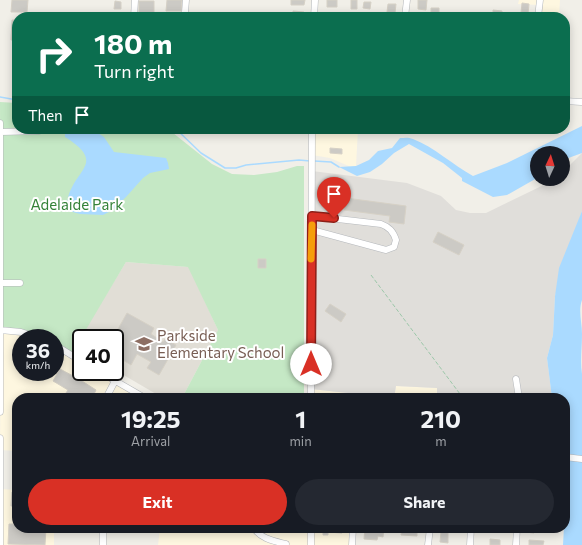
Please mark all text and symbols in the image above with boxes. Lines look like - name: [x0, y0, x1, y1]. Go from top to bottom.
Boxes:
- text: 180 m: [94, 26, 172, 60]
- icon: right: [28, 28, 80, 80]
- text: Turn right: [94, 60, 174, 82]
- icon: arrive: [71, 104, 93, 126]
- text: Then: [28, 106, 63, 124]
- north arrow: [530, 146, 570, 186]
- map controls: [530, 146, 570, 186]
- pin: [317, 177, 351, 218]
- icon: arrive: [323, 183, 345, 205]
- park label: Adelaide Park: [31, 195, 123, 213]
- place label: Parkside Elementary School: [157, 326, 284, 361]
- speed limit sign: 40: [72, 329, 124, 381]
- school or university icon: Parkside Elementary School: [134, 334, 154, 354]
- text: 36: [26, 338, 50, 362]
- position arrow: [290, 343, 332, 385]
- text: km/h: [26, 359, 50, 371]
- text: 19:25: [121, 404, 181, 433]
- text: 1: [295, 404, 306, 433]
- text: 210: [421, 404, 461, 433]
- text: Arrival: [131, 433, 170, 449]
- text: min: [290, 433, 312, 449]
- text: m: [435, 433, 446, 449]
- button: Exit: [28, 479, 287, 525]
- button: Share: [295, 479, 554, 525]

